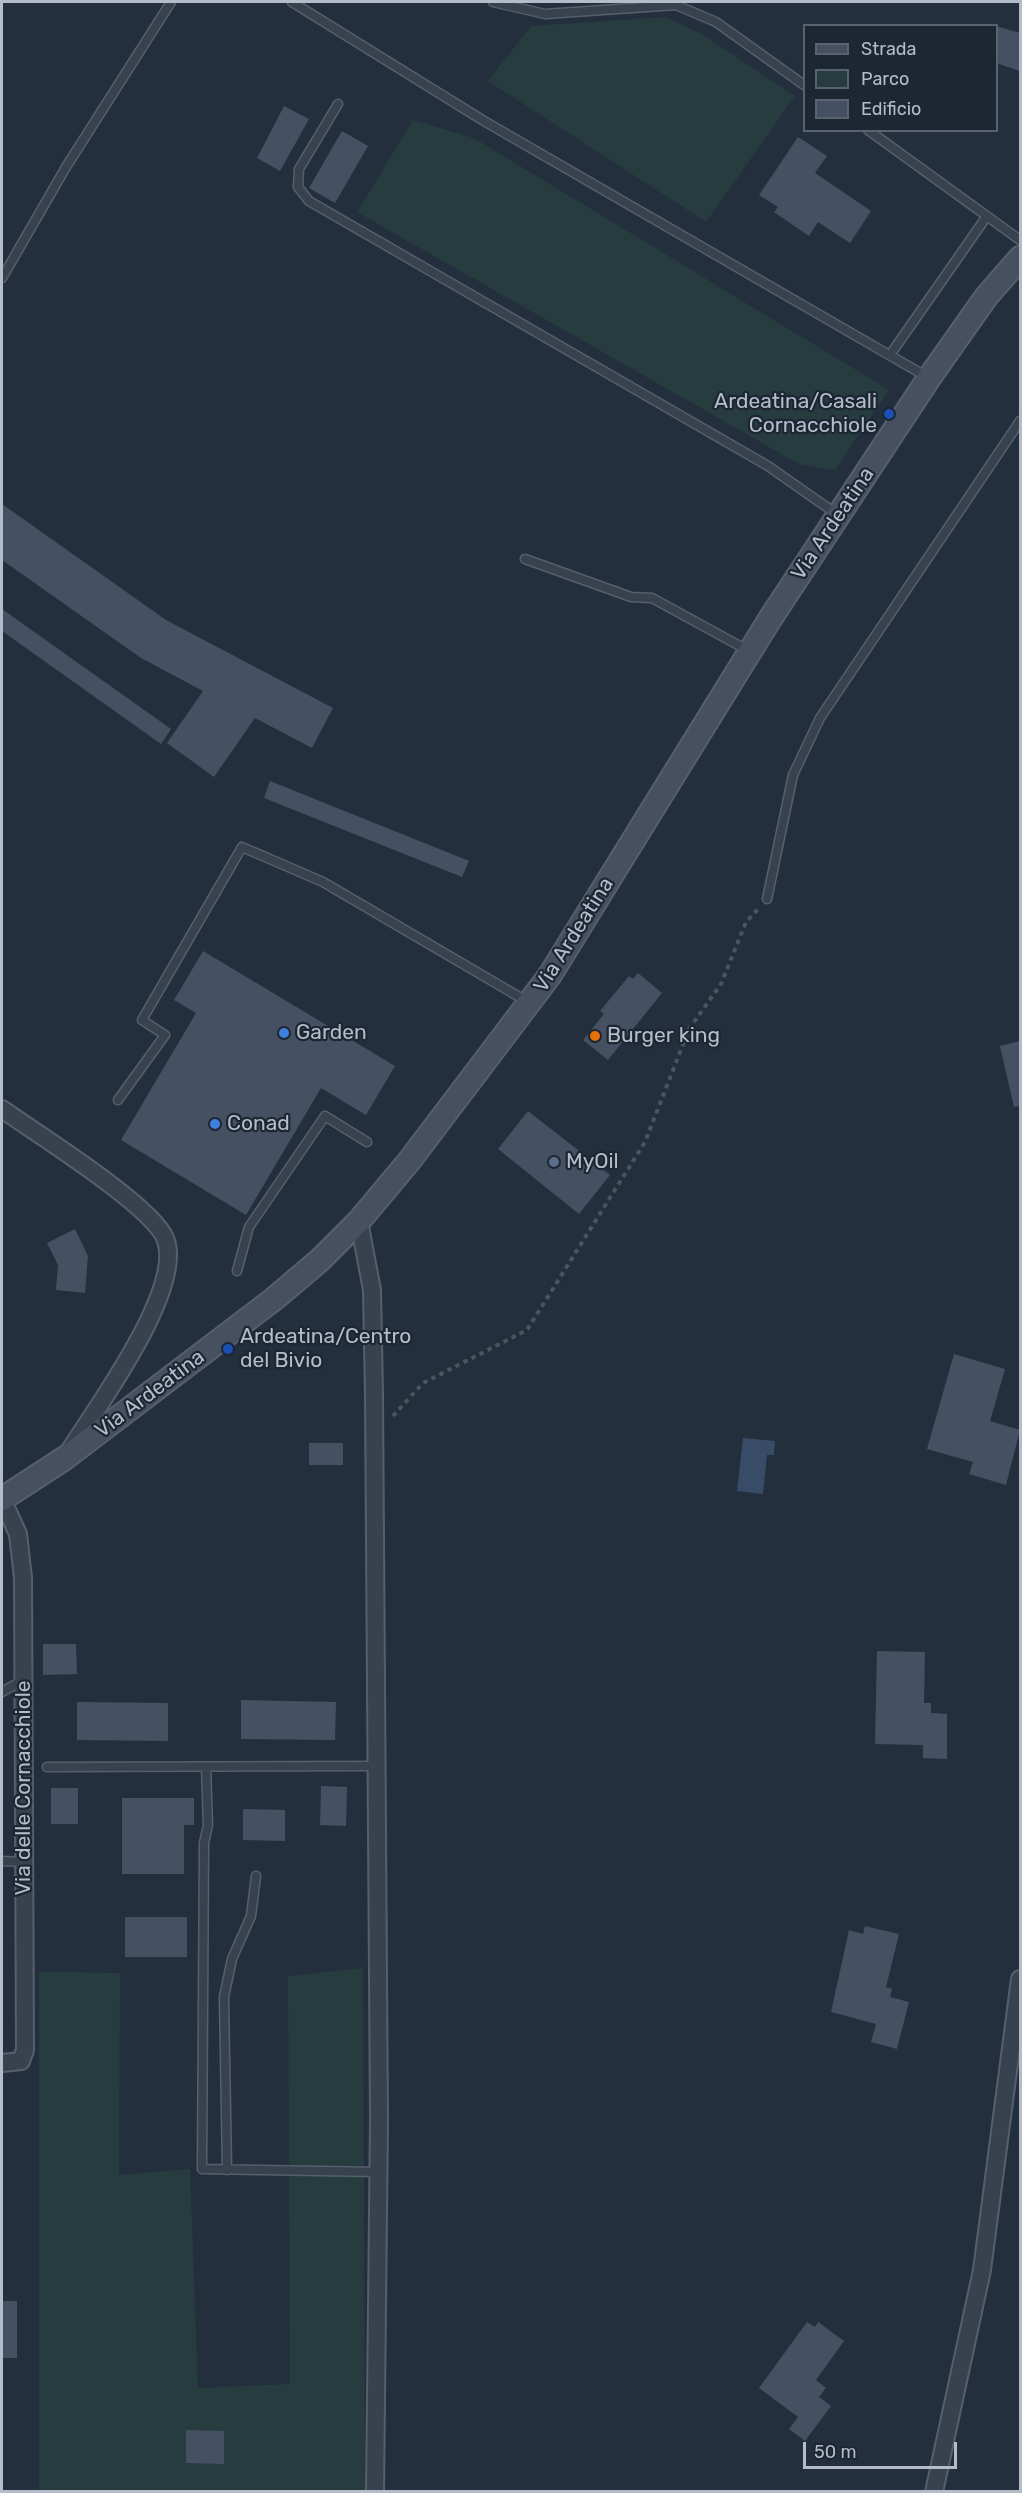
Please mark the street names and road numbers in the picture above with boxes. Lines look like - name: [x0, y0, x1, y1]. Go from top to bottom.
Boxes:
- street label: Via Ardeatina: [786, 463, 880, 585]
- street label: Via Ardeatina: [529, 873, 619, 997]
- street label: Via Ardeatina: [90, 1345, 210, 1443]
- street label: Via delle Cornacchiole: [11, 1680, 37, 1896]

